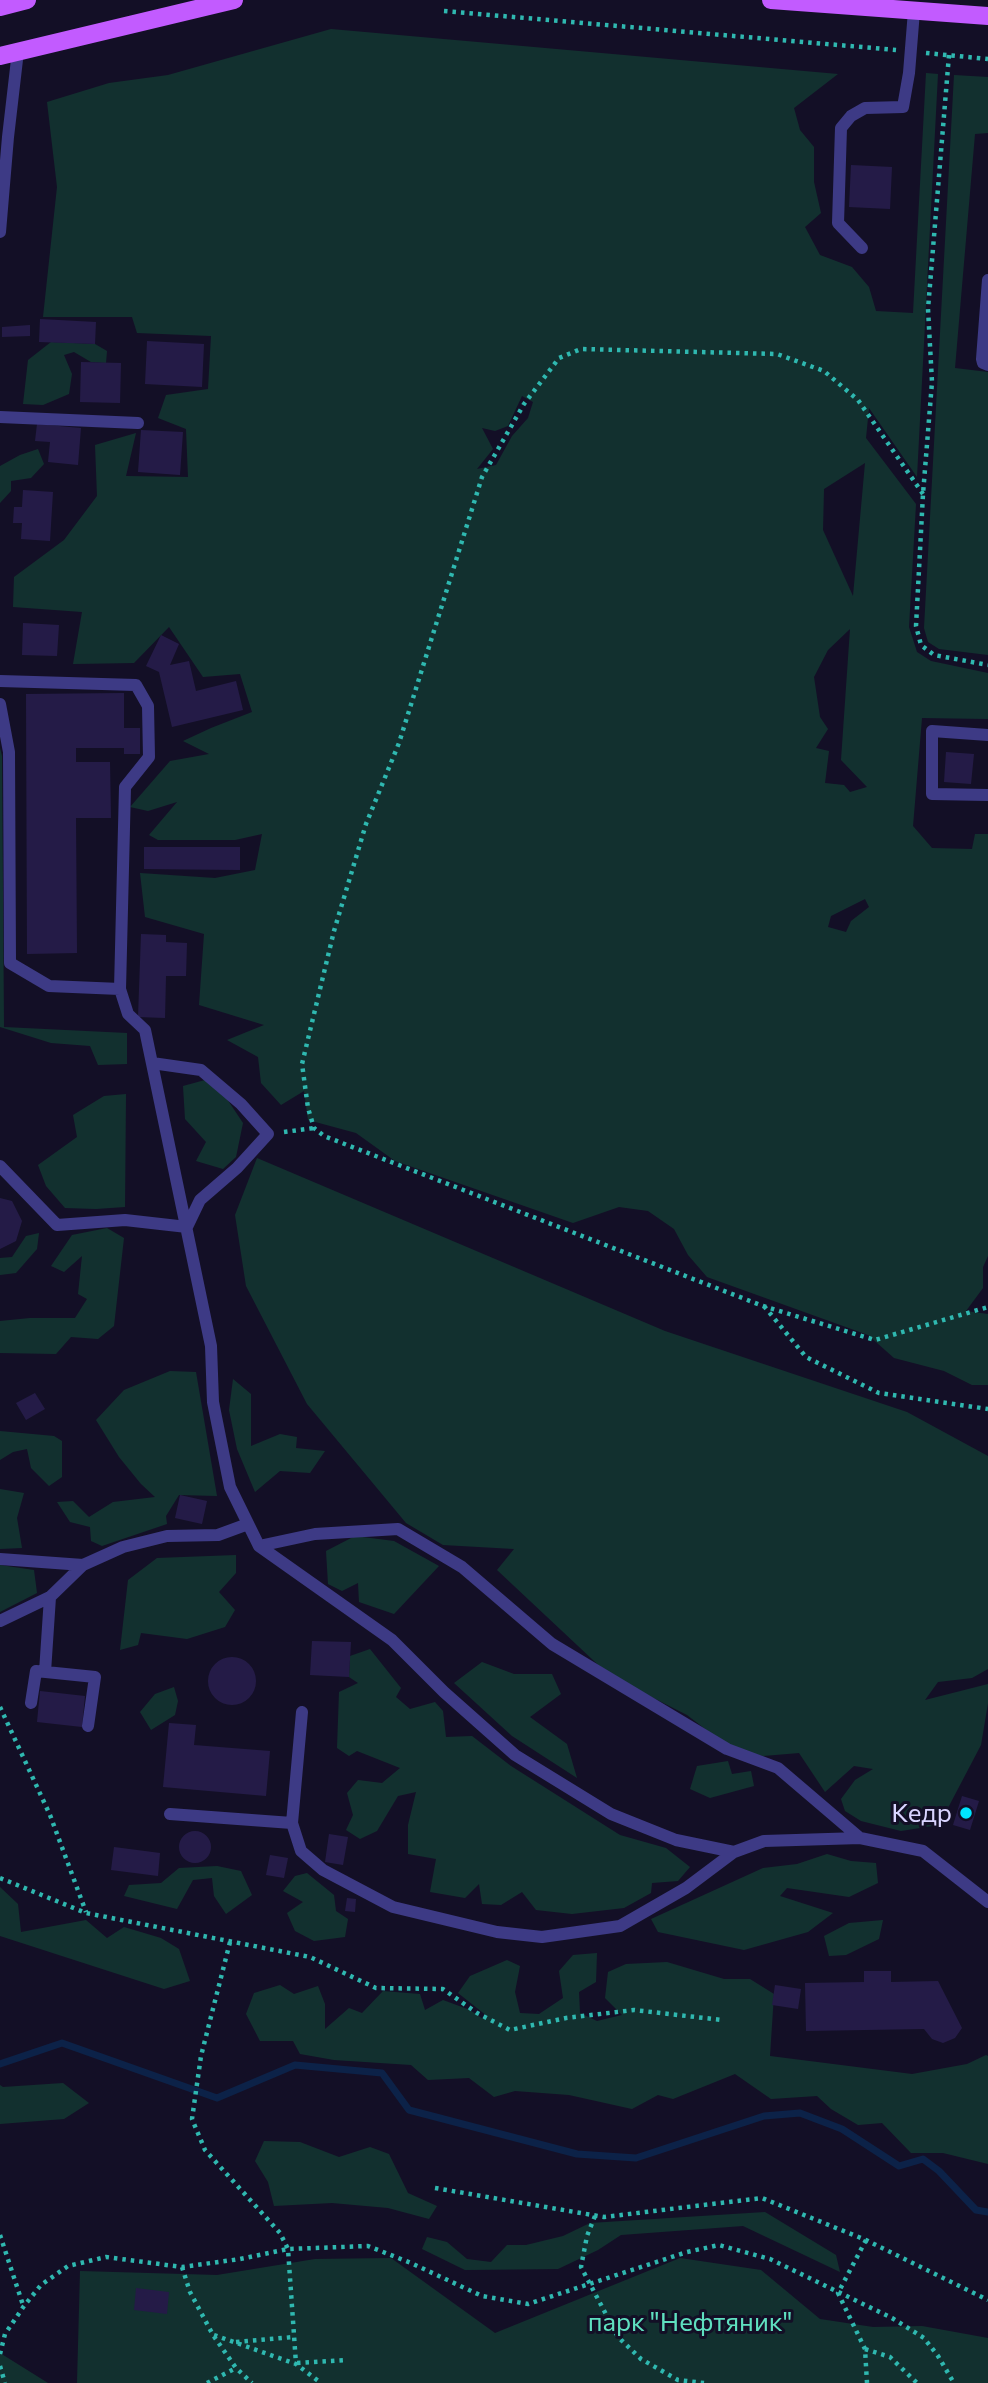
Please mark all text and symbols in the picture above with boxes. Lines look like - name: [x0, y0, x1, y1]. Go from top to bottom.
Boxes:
- place label: Кедр: [891, 1797, 952, 1829]
- marker: Кедр: [958, 1805, 974, 1821]
- park label: парк "Нефтяник": [588, 2306, 792, 2338]

